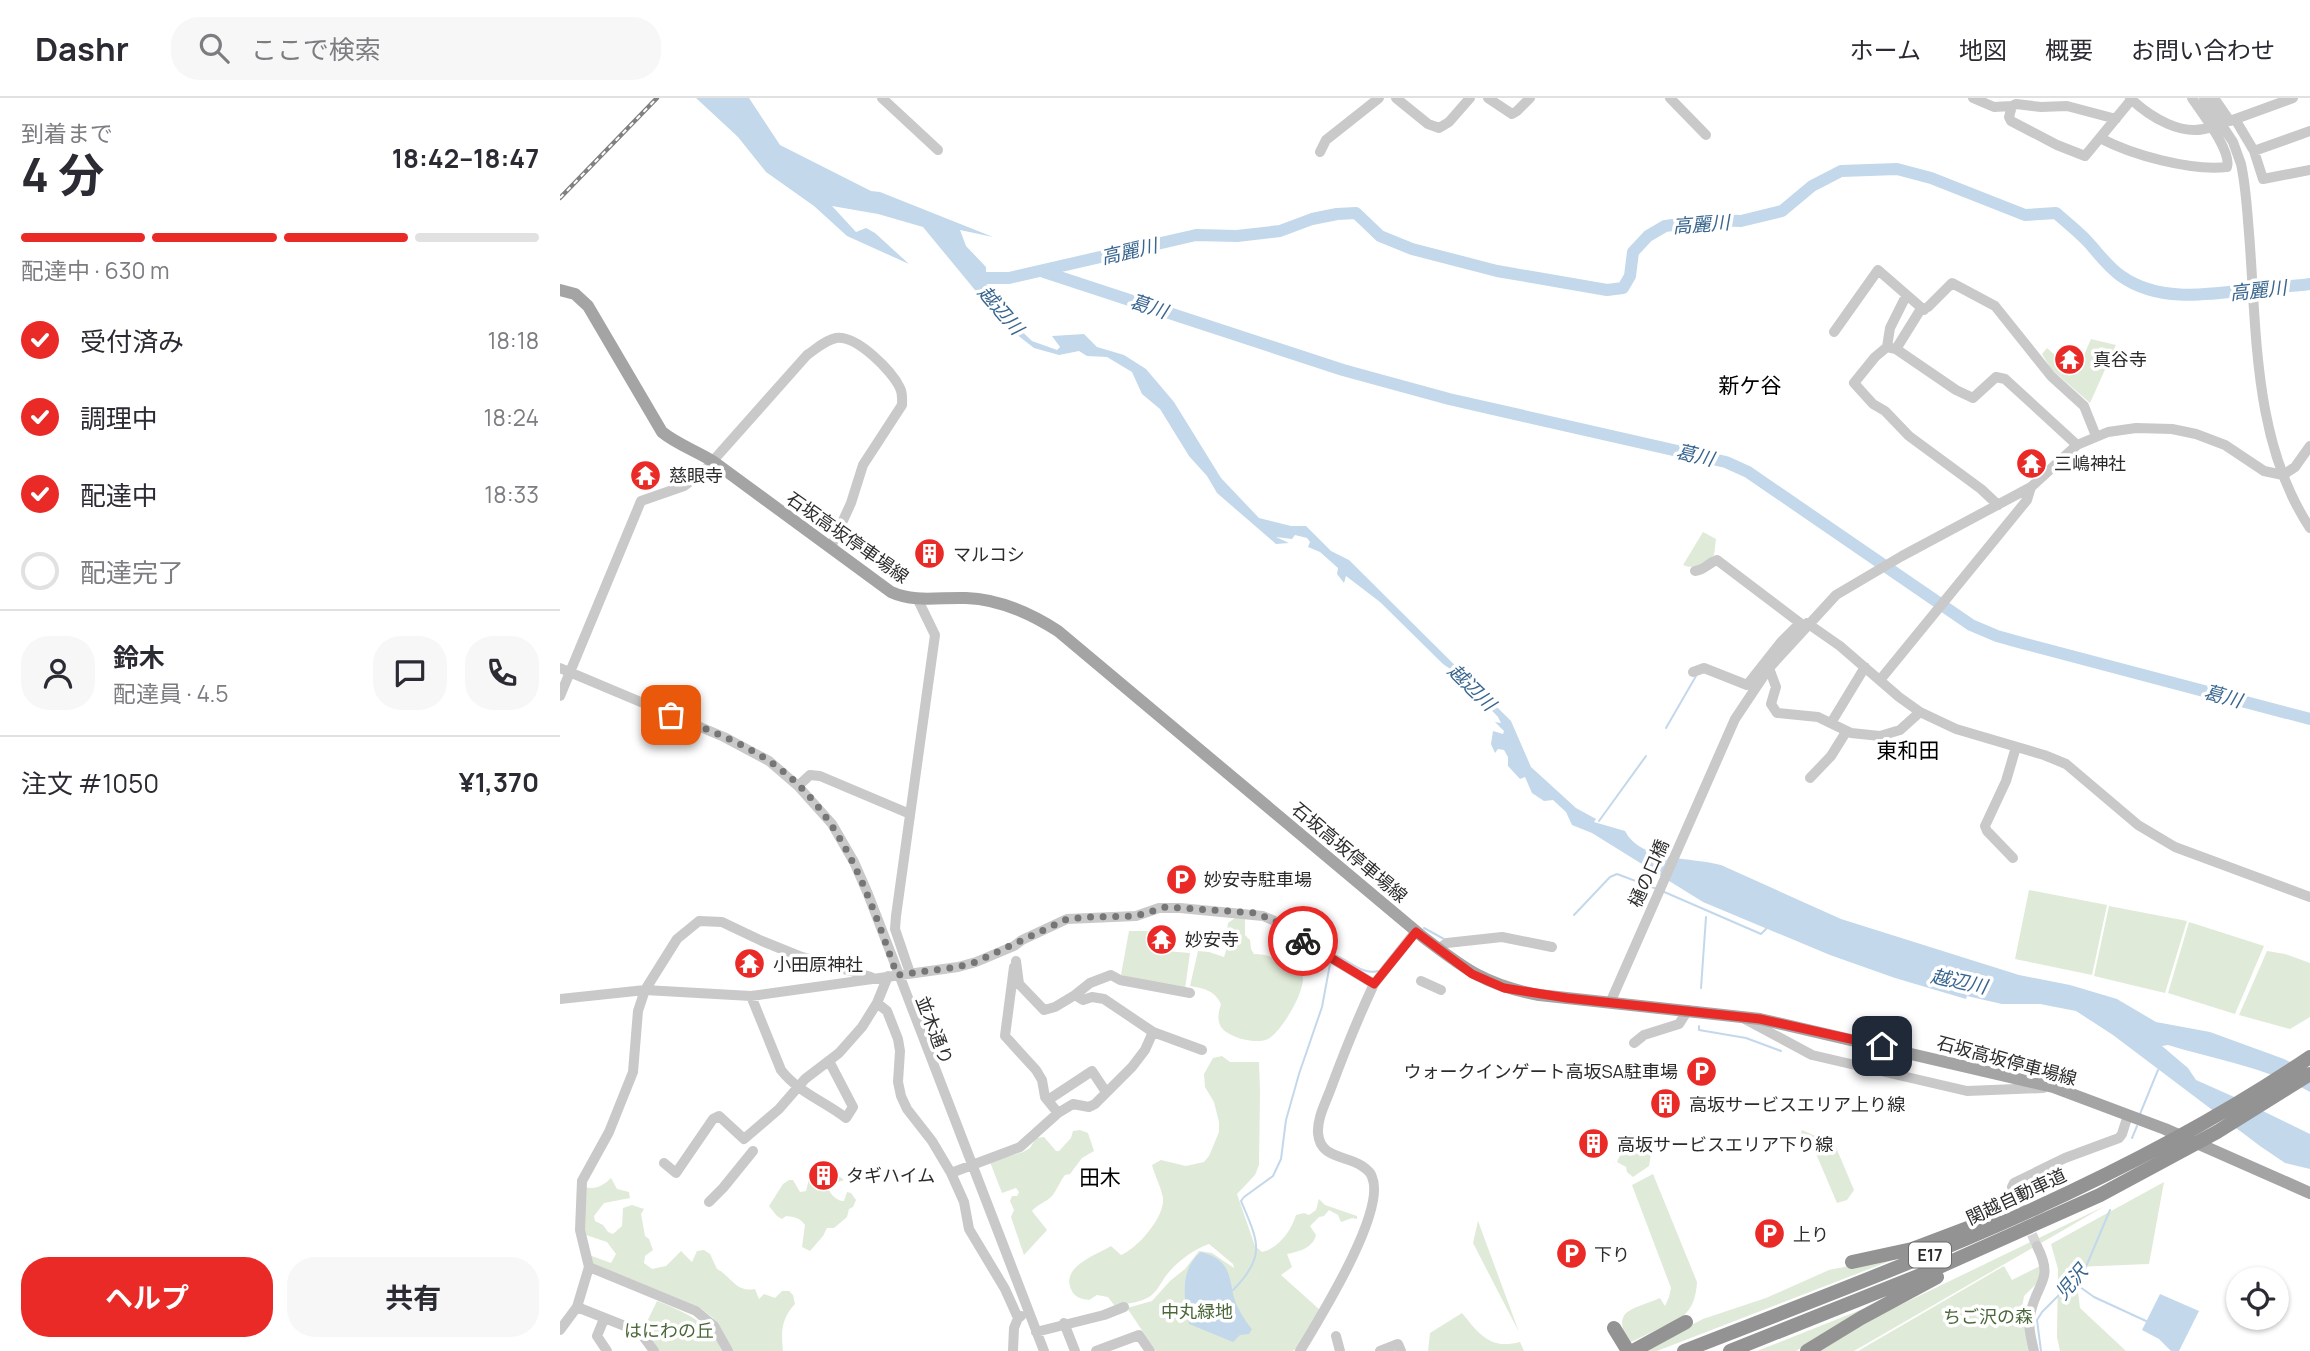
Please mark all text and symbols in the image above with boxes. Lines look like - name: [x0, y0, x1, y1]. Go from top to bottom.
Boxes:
- search box: [171, 17, 661, 80]
- text: Dashr: [35, 26, 129, 71]
- icon: search: [195, 29, 233, 67]
- text: ここで検索: [251, 31, 381, 67]
- text: ホーム: [1850, 33, 1921, 66]
- text: 地図: [1959, 33, 2007, 66]
- text: 概要: [2045, 33, 2093, 66]
- text: お問い合わせ: [2131, 33, 2275, 66]
- text: 到着まで: [21, 117, 113, 149]
- text: 18:42–18:47: [392, 140, 539, 176]
- text: 4 分: [21, 143, 104, 206]
- water label: 高麗川: [1672, 209, 1732, 239]
- water label: 高麗川: [1098, 231, 1162, 270]
- text: 配達中 · 630 m: [21, 254, 170, 286]
- water label: 高麗川: [2228, 274, 2290, 306]
- water label: 越辺川: [972, 280, 1031, 342]
- water label: 葛川: [1127, 288, 1173, 325]
- icon: check: [21, 321, 59, 359]
- text: 受付済み: [80, 323, 184, 359]
- text: 18:18: [487, 324, 539, 356]
- temple icon: 真谷寺: [2053, 342, 2087, 376]
- place label: 真谷寺: [2093, 347, 2147, 371]
- district label: 新ケ谷: [1719, 371, 1782, 399]
- icon: check: [21, 398, 59, 436]
- text: 調理中: [80, 400, 158, 436]
- text: 18:24: [484, 401, 539, 433]
- water label: 葛川: [1674, 438, 1718, 472]
- temple icon: 三嶋神社: [2014, 446, 2048, 480]
- place label: 三嶋神社: [2054, 451, 2126, 475]
- temple icon: 慈眼寺: [629, 458, 663, 492]
- place label: 慈眼寺: [669, 463, 723, 487]
- icon: check: [21, 475, 59, 513]
- text: 配達中: [80, 477, 158, 513]
- text: 18:33: [484, 478, 539, 510]
- street label: 石坂高坂停車場線: [782, 486, 914, 588]
- building icon: マルコシ: [913, 537, 947, 571]
- place label: マルコシ: [953, 542, 1025, 566]
- text: 配達完了: [80, 554, 184, 590]
- button: person: [21, 636, 95, 710]
- button: chat: [373, 636, 447, 710]
- button: phone: [465, 636, 539, 710]
- text: 鈴木: [113, 639, 165, 675]
- water label: 越辺川: [1442, 658, 1503, 718]
- text: 配達員 · 4.5: [113, 677, 229, 709]
- water label: 葛川: [2201, 679, 2247, 714]
- pin: [641, 685, 701, 745]
- icon: bag: [652, 696, 690, 734]
- district label: 東和田: [1877, 736, 1940, 764]
- text: ¥1,370: [459, 764, 539, 800]
- text: 注文 #1050: [21, 765, 159, 801]
- street label: 石坂高坂停車場線: [1287, 797, 1413, 907]
- street label: 樋の口橋: [1622, 835, 1674, 911]
- parking icon: 妙安寺駐車場: [1164, 862, 1198, 896]
- place label: 妙安寺駐車場: [1204, 867, 1312, 891]
- courier: [1268, 906, 1338, 976]
- temple icon: 妙安寺: [1145, 922, 1179, 956]
- icon: bike: [1284, 922, 1322, 960]
- place label: 妙安寺: [1185, 927, 1239, 951]
- temple icon: 小田原神社: [733, 947, 767, 981]
- place label: 小田原神社: [773, 952, 863, 976]
- water label: 越辺川: [1928, 962, 1992, 1000]
- street label: 並木通り: [911, 992, 959, 1068]
- pin: [1852, 1016, 1912, 1076]
- icon: home: [1863, 1027, 1901, 1065]
- street label: 石坂高坂停車場線: [1934, 1030, 2080, 1090]
- parking icon: ウォークインゲート高坂SA駐車場: [1684, 1054, 1718, 1088]
- place label: ウォークインゲート高坂SA駐車場: [1404, 1059, 1678, 1083]
- building icon: 高坂サービスエリア上り線: [1649, 1087, 1683, 1121]
- place label: 高坂サービスエリア上り線: [1689, 1092, 1905, 1116]
- building icon: 高坂サービスエリア下り線: [1577, 1127, 1611, 1161]
- place label: 高坂サービスエリア下り線: [1617, 1132, 1833, 1156]
- building icon: タギハイム: [806, 1158, 840, 1192]
- street label: 関越自動車道: [1962, 1162, 2070, 1230]
- place label: タギハイム: [846, 1163, 935, 1187]
- district label: 田木: [1079, 1163, 1121, 1191]
- parking icon: 上り: [1753, 1217, 1787, 1251]
- place label: 上り: [1793, 1222, 1829, 1246]
- parking icon: 下り: [1554, 1237, 1588, 1271]
- place label: 下り: [1594, 1242, 1630, 1266]
- road number: E17: [1909, 1242, 1951, 1268]
- button: ヘルプ: [21, 1257, 273, 1337]
- button: 共有: [287, 1257, 539, 1337]
- water label: 児沢: [2049, 1257, 2095, 1305]
- map controls: [2226, 1267, 2289, 1330]
- button: locate: [2226, 1267, 2289, 1330]
- park label: 中丸緑地: [1161, 1299, 1233, 1323]
- park label: ちご沢の森: [1943, 1304, 2033, 1328]
- park label: はにわの丘: [624, 1318, 714, 1342]

